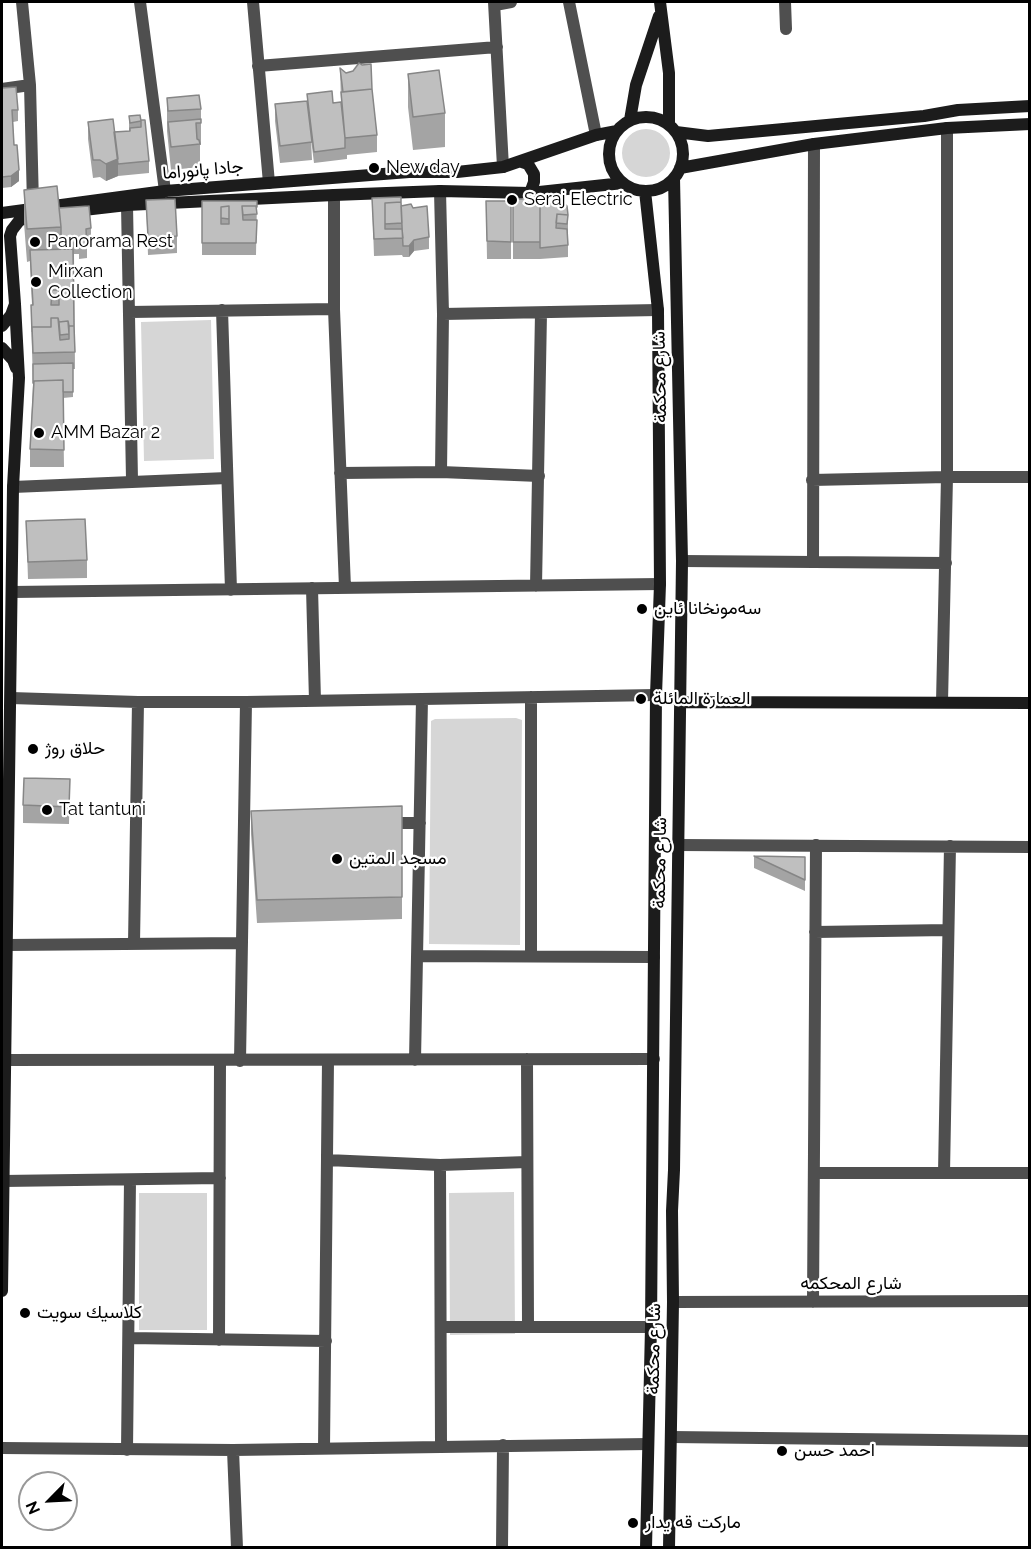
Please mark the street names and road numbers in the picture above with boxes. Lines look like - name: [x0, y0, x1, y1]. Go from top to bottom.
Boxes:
- street label: جادا پانوراما: [162, 156, 244, 184]
- street label: شارع محكمة: [648, 331, 672, 423]
- street label: شارع محكمة: [648, 817, 672, 909]
- street label: شارع المحكمه: [800, 1273, 902, 1295]
- street label: شارع محكمة: [642, 1303, 666, 1395]

